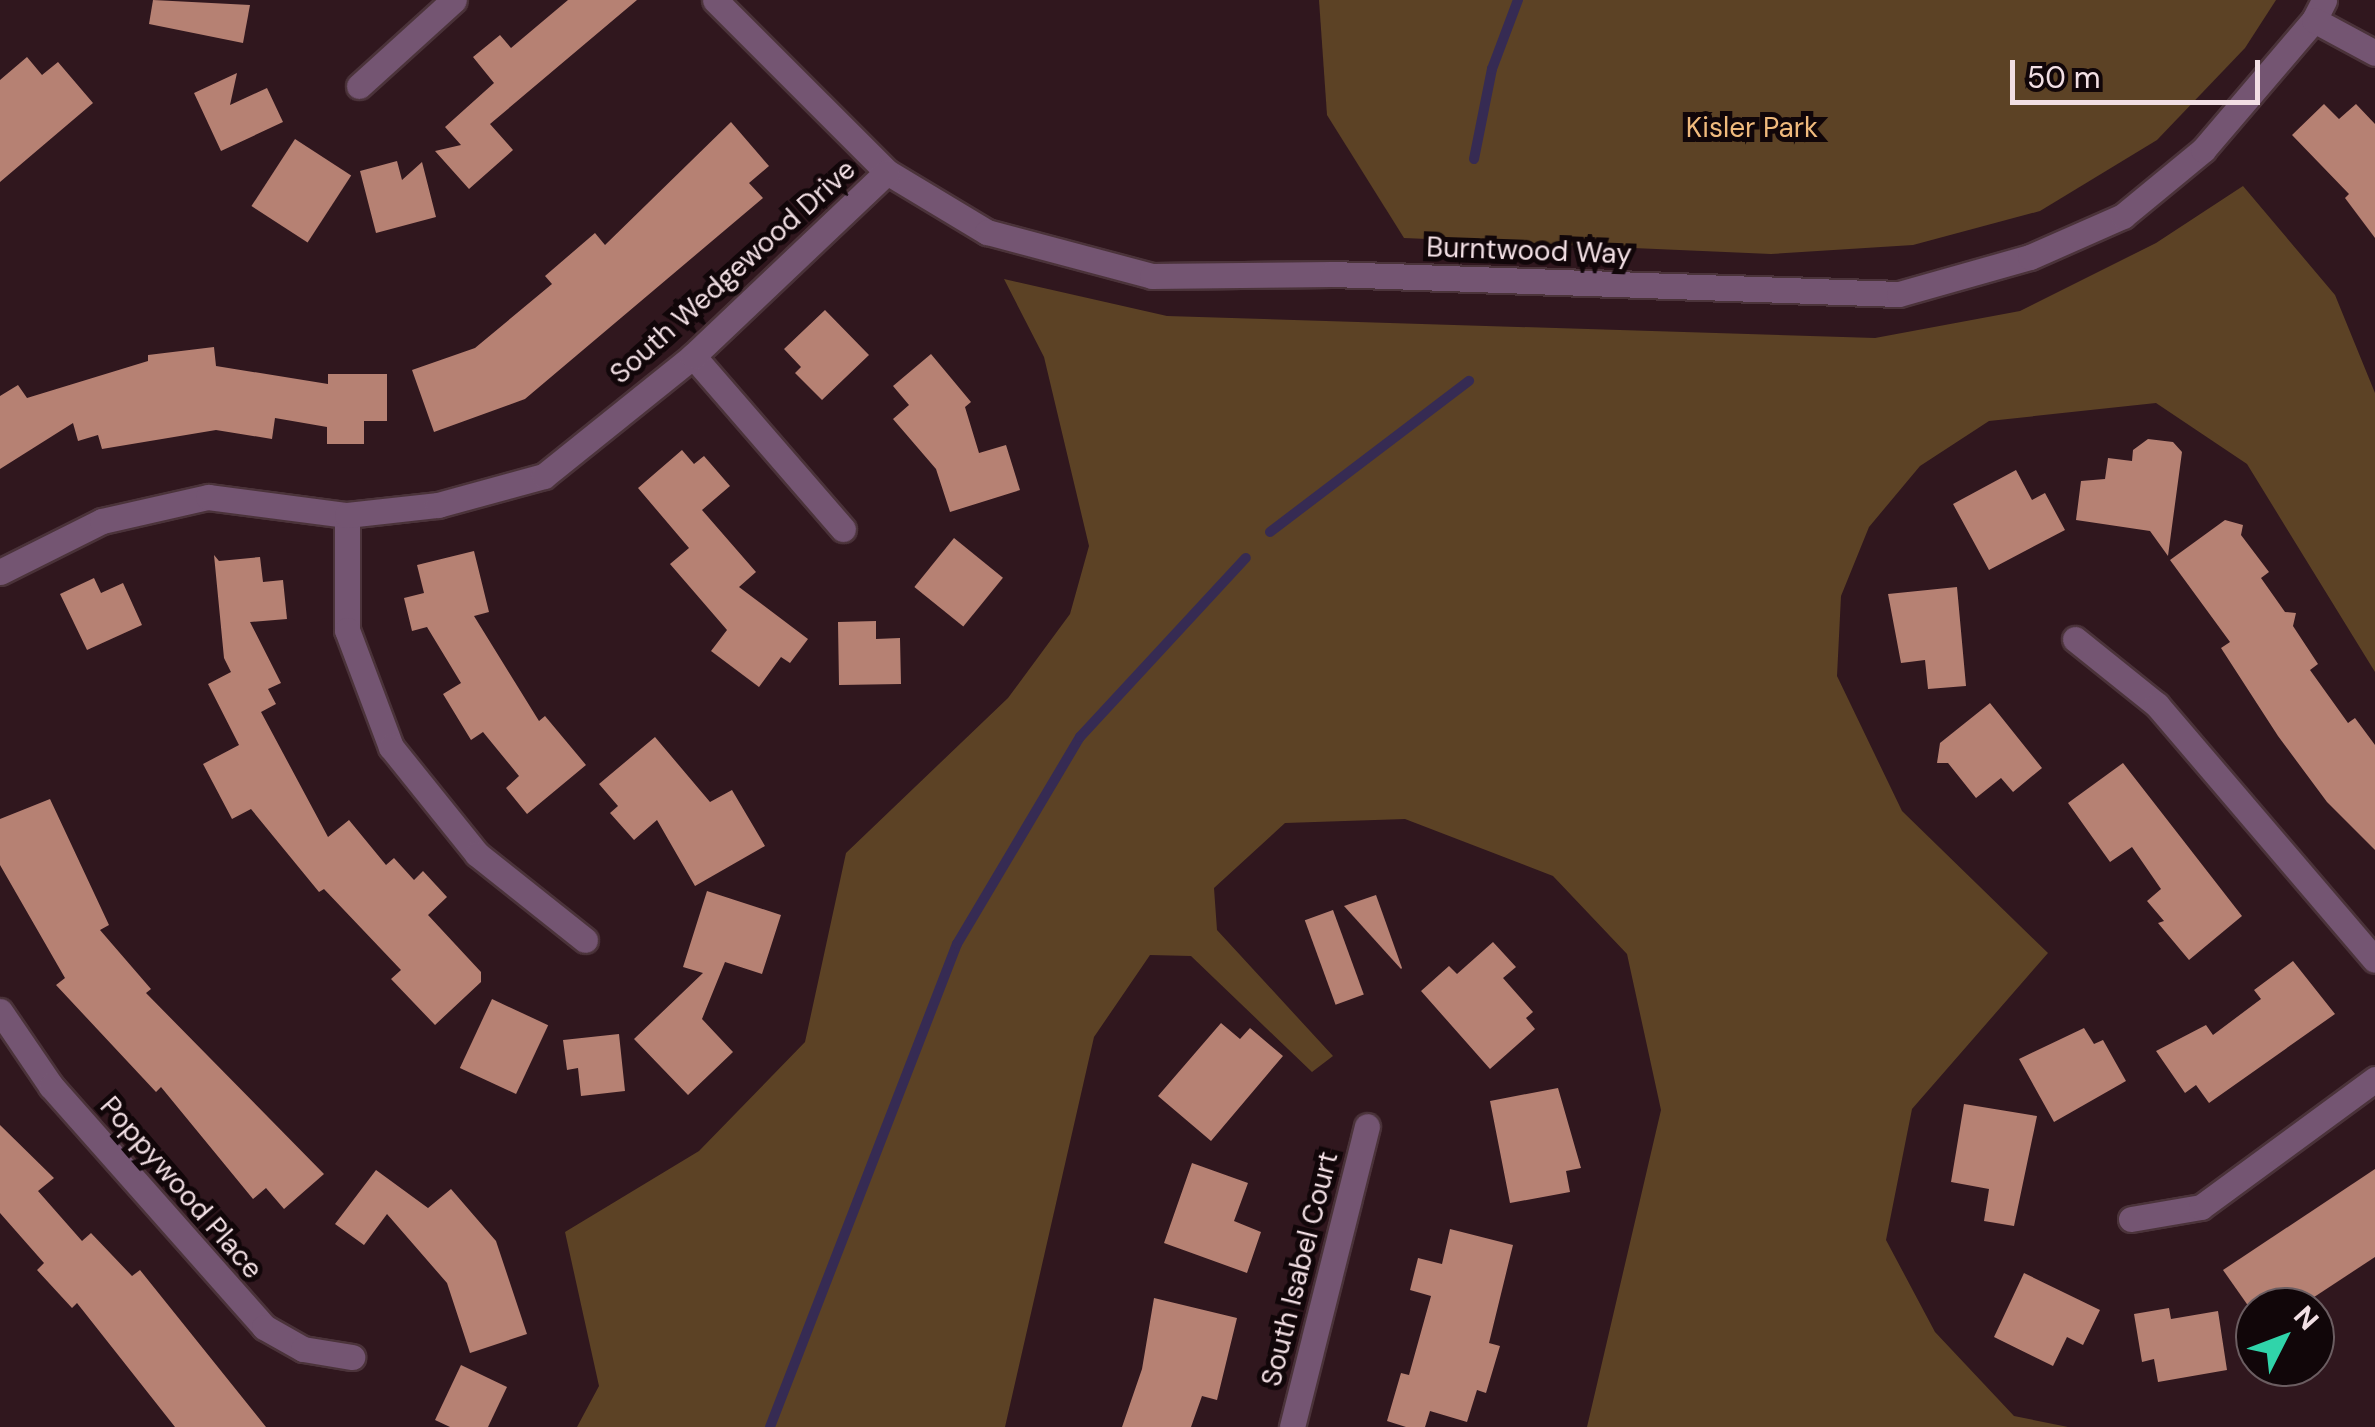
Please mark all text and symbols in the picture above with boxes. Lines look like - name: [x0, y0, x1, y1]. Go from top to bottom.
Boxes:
- scale bar: [2015, 40, 2265, 102]
- text: 50 m: [2027, 58, 2101, 97]
- park label: Kisler Park: [1686, 111, 1818, 145]
- street label: South Wedgewood Drive: [603, 153, 863, 391]
- street label: Burntwood Way: [1426, 231, 1632, 271]
- street label: Poppywood Place: [93, 1090, 269, 1286]
- street label: South Isabel Court: [1255, 1148, 1345, 1390]
- north arrow: [2235, 1287, 2335, 1387]
- text: N: [2286, 1298, 2327, 1338]

